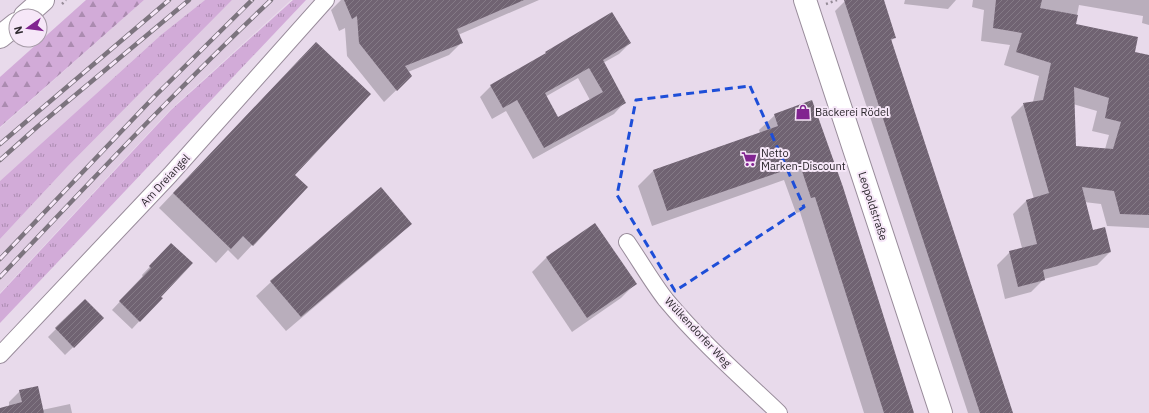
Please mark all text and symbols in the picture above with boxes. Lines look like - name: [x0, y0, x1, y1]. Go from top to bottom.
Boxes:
- north arrow: [8, 8, 48, 48]
- text: N: [11, 25, 26, 36]
- shop icon: Bäckerei Rödel: [794, 103, 812, 121]
- place label: Bäckerei Rödel: [815, 105, 889, 119]
- place label: Netto Marken-Discount: [761, 146, 846, 173]
- supermarket icon: Netto Marken-Discount: [740, 150, 758, 168]
- street label: Am Dreiangel: [137, 151, 193, 209]
- street label: Leopoldstraße: [855, 170, 891, 242]
- street label: Wülkendorfer Weg: [662, 294, 734, 370]

